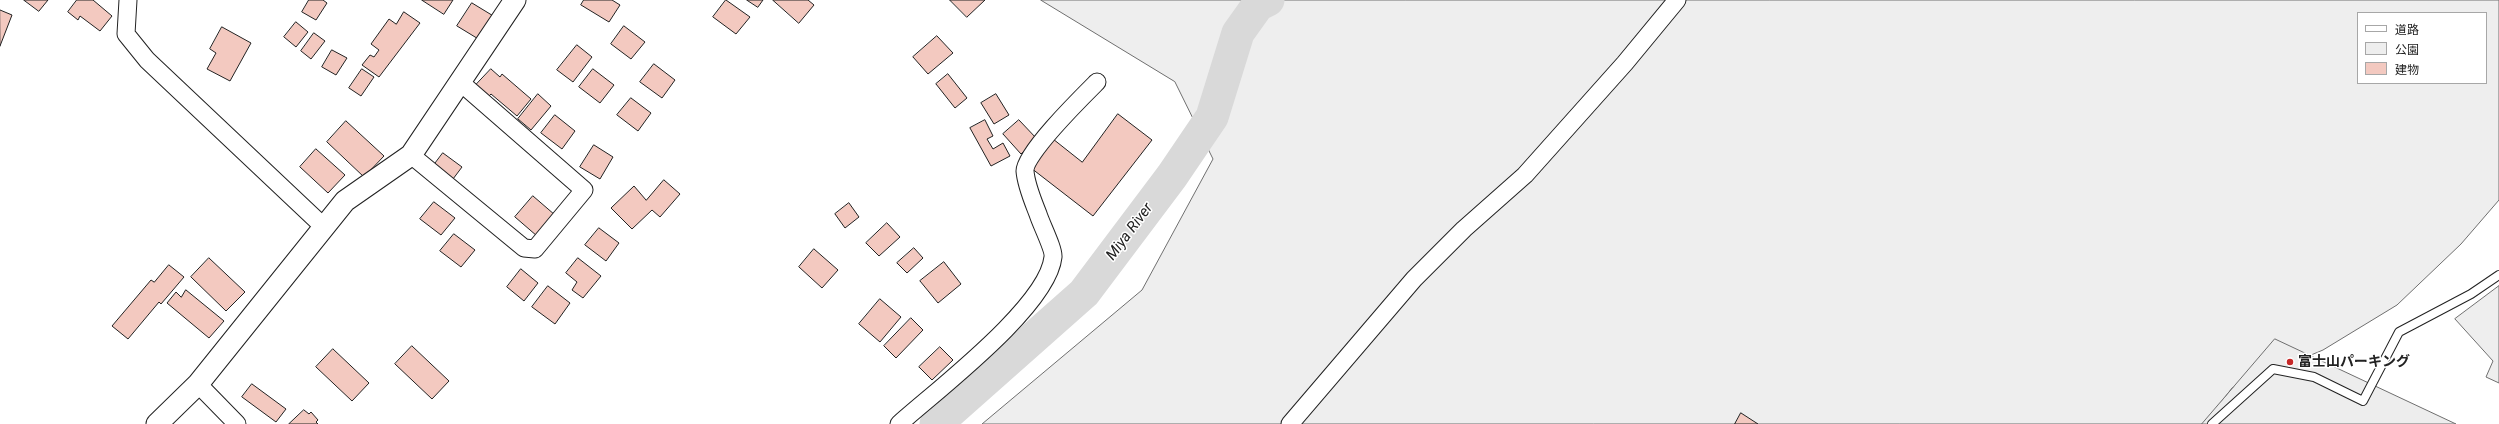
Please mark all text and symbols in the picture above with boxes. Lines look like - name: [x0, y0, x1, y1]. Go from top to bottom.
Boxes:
- legend: [2357, 12, 2487, 84]
- text: 道路: [2395, 23, 2419, 37]
- text: 公園: [2395, 43, 2419, 57]
- text: 建物: [2395, 63, 2419, 77]
- water label: Miya River: [1103, 200, 1157, 264]
- place label: 富士山パーキング: [2298, 354, 2410, 370]
- marker: 富士山パーキング: [2285, 357, 2295, 367]

